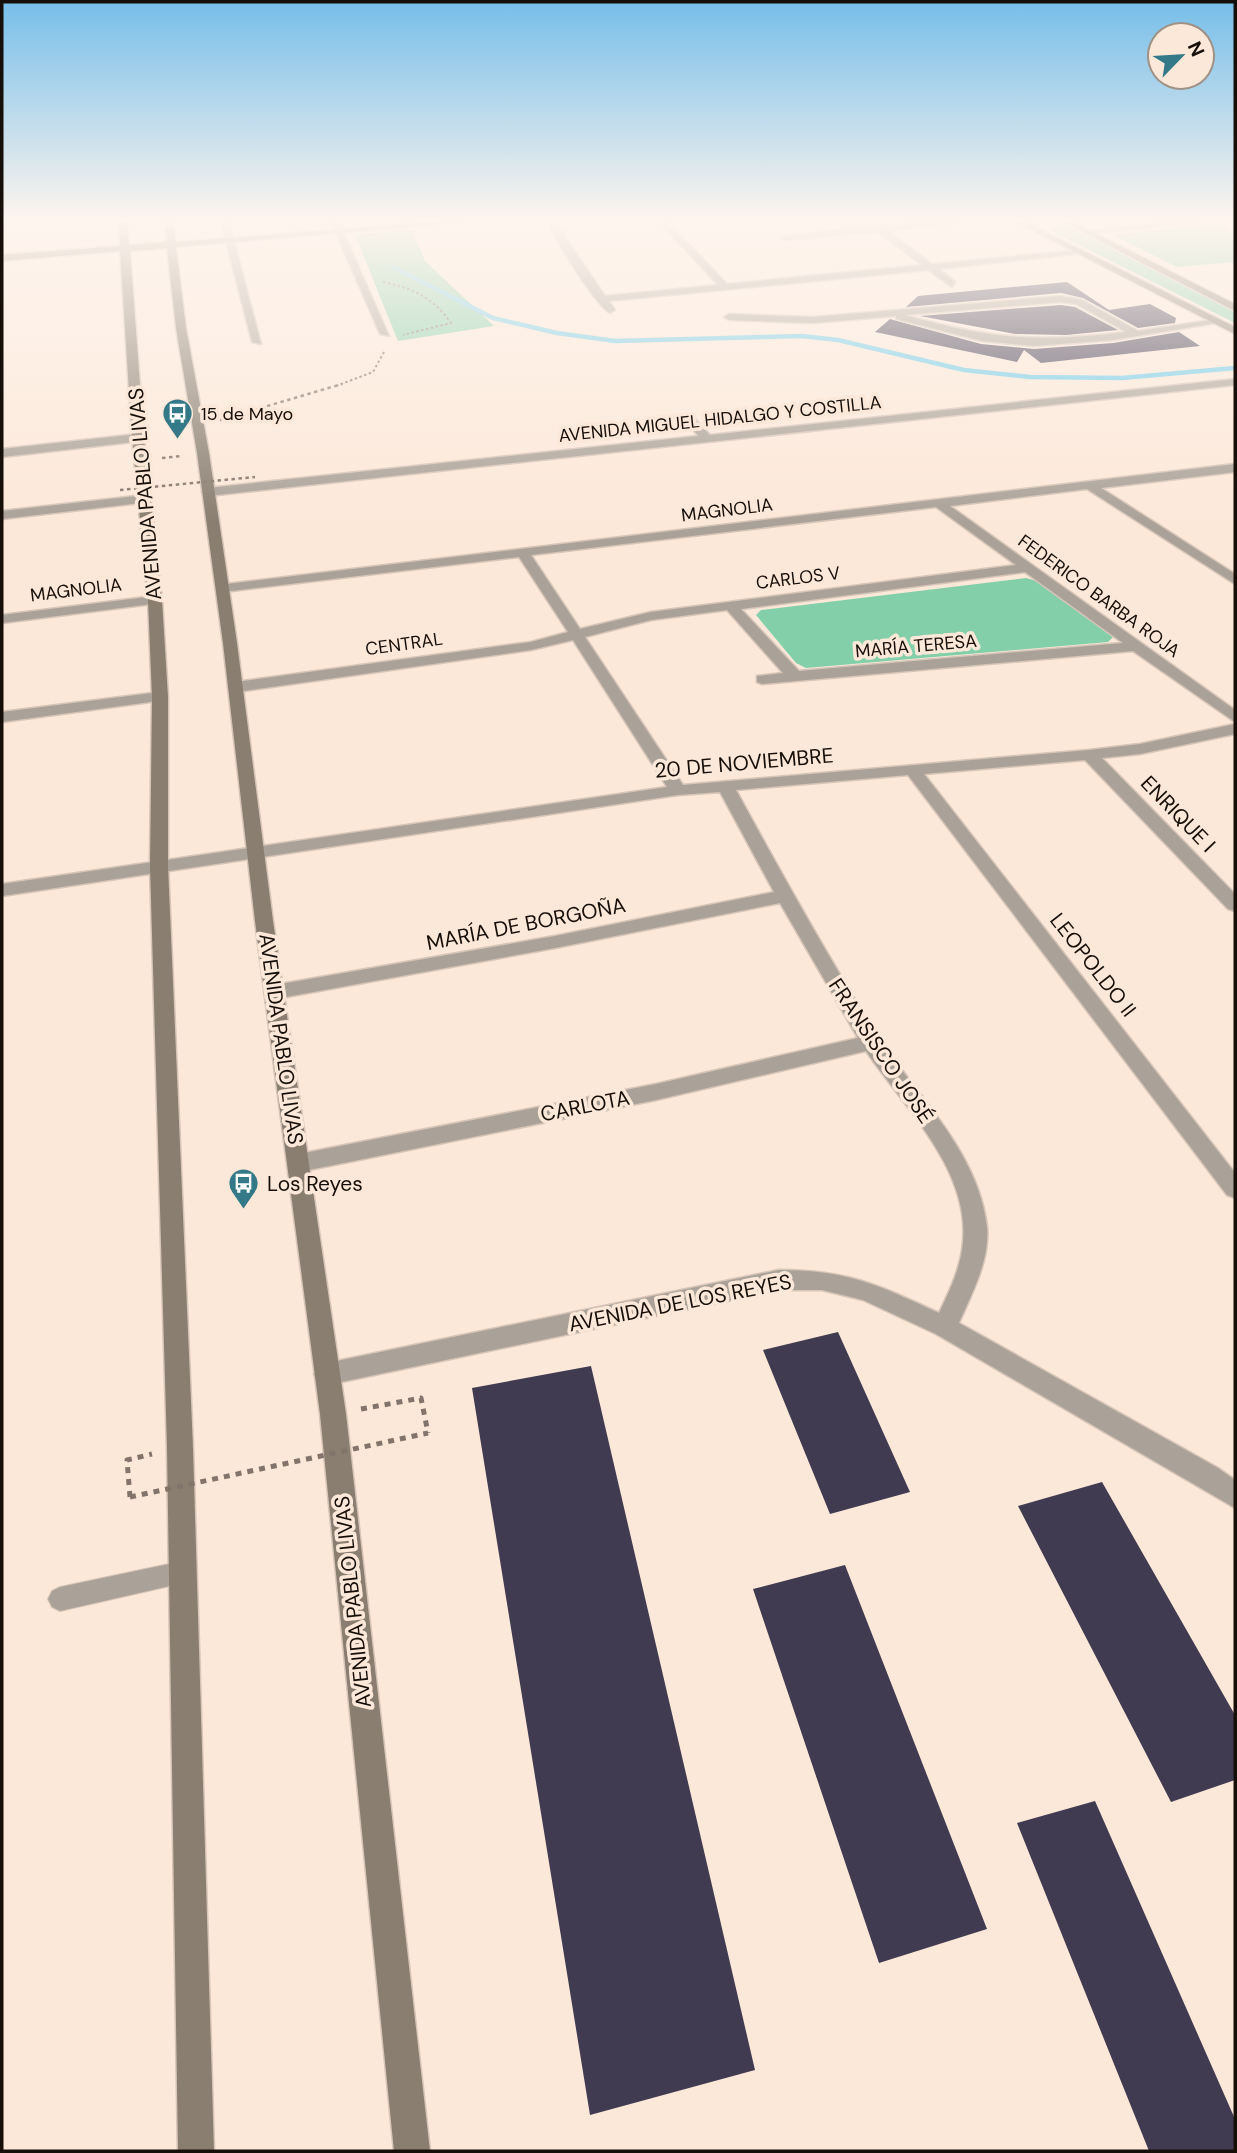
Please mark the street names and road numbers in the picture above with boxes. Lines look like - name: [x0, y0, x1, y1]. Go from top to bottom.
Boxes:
- street label: AVENIDA PABLO LIVAS: [122, 387, 168, 601]
- street label: AVENIDA MIGUEL HIDALGO Y COSTILLA: [557, 390, 883, 448]
- street label: MAGNOLIA: [680, 492, 774, 528]
- street label: FEDERICO BARBA ROJA: [1013, 529, 1185, 663]
- street label: CARLOS V: [754, 561, 842, 595]
- street label: MAGNOLIA: [29, 572, 123, 608]
- street label: CENTRAL: [364, 627, 444, 661]
- street label: MARÍA TERESA: [854, 629, 978, 663]
- street label: 20 DE NOVIEMBRE: [653, 741, 835, 785]
- street label: ENRIQUE I: [1135, 770, 1221, 858]
- street label: MARÍA DE BORGOÑA: [424, 891, 628, 957]
- street label: LEOPOLDO II: [1044, 907, 1142, 1023]
- street label: AVENIDA PABLO LIVAS: [252, 932, 310, 1146]
- street label: FRANSISCO JOSÉ: [822, 973, 940, 1129]
- street label: CARLOTA: [538, 1084, 632, 1128]
- street label: AVENIDA DE LOS REYES: [566, 1268, 794, 1338]
- street label: AVENIDA PABLO LIVAS: [328, 1495, 378, 1709]

